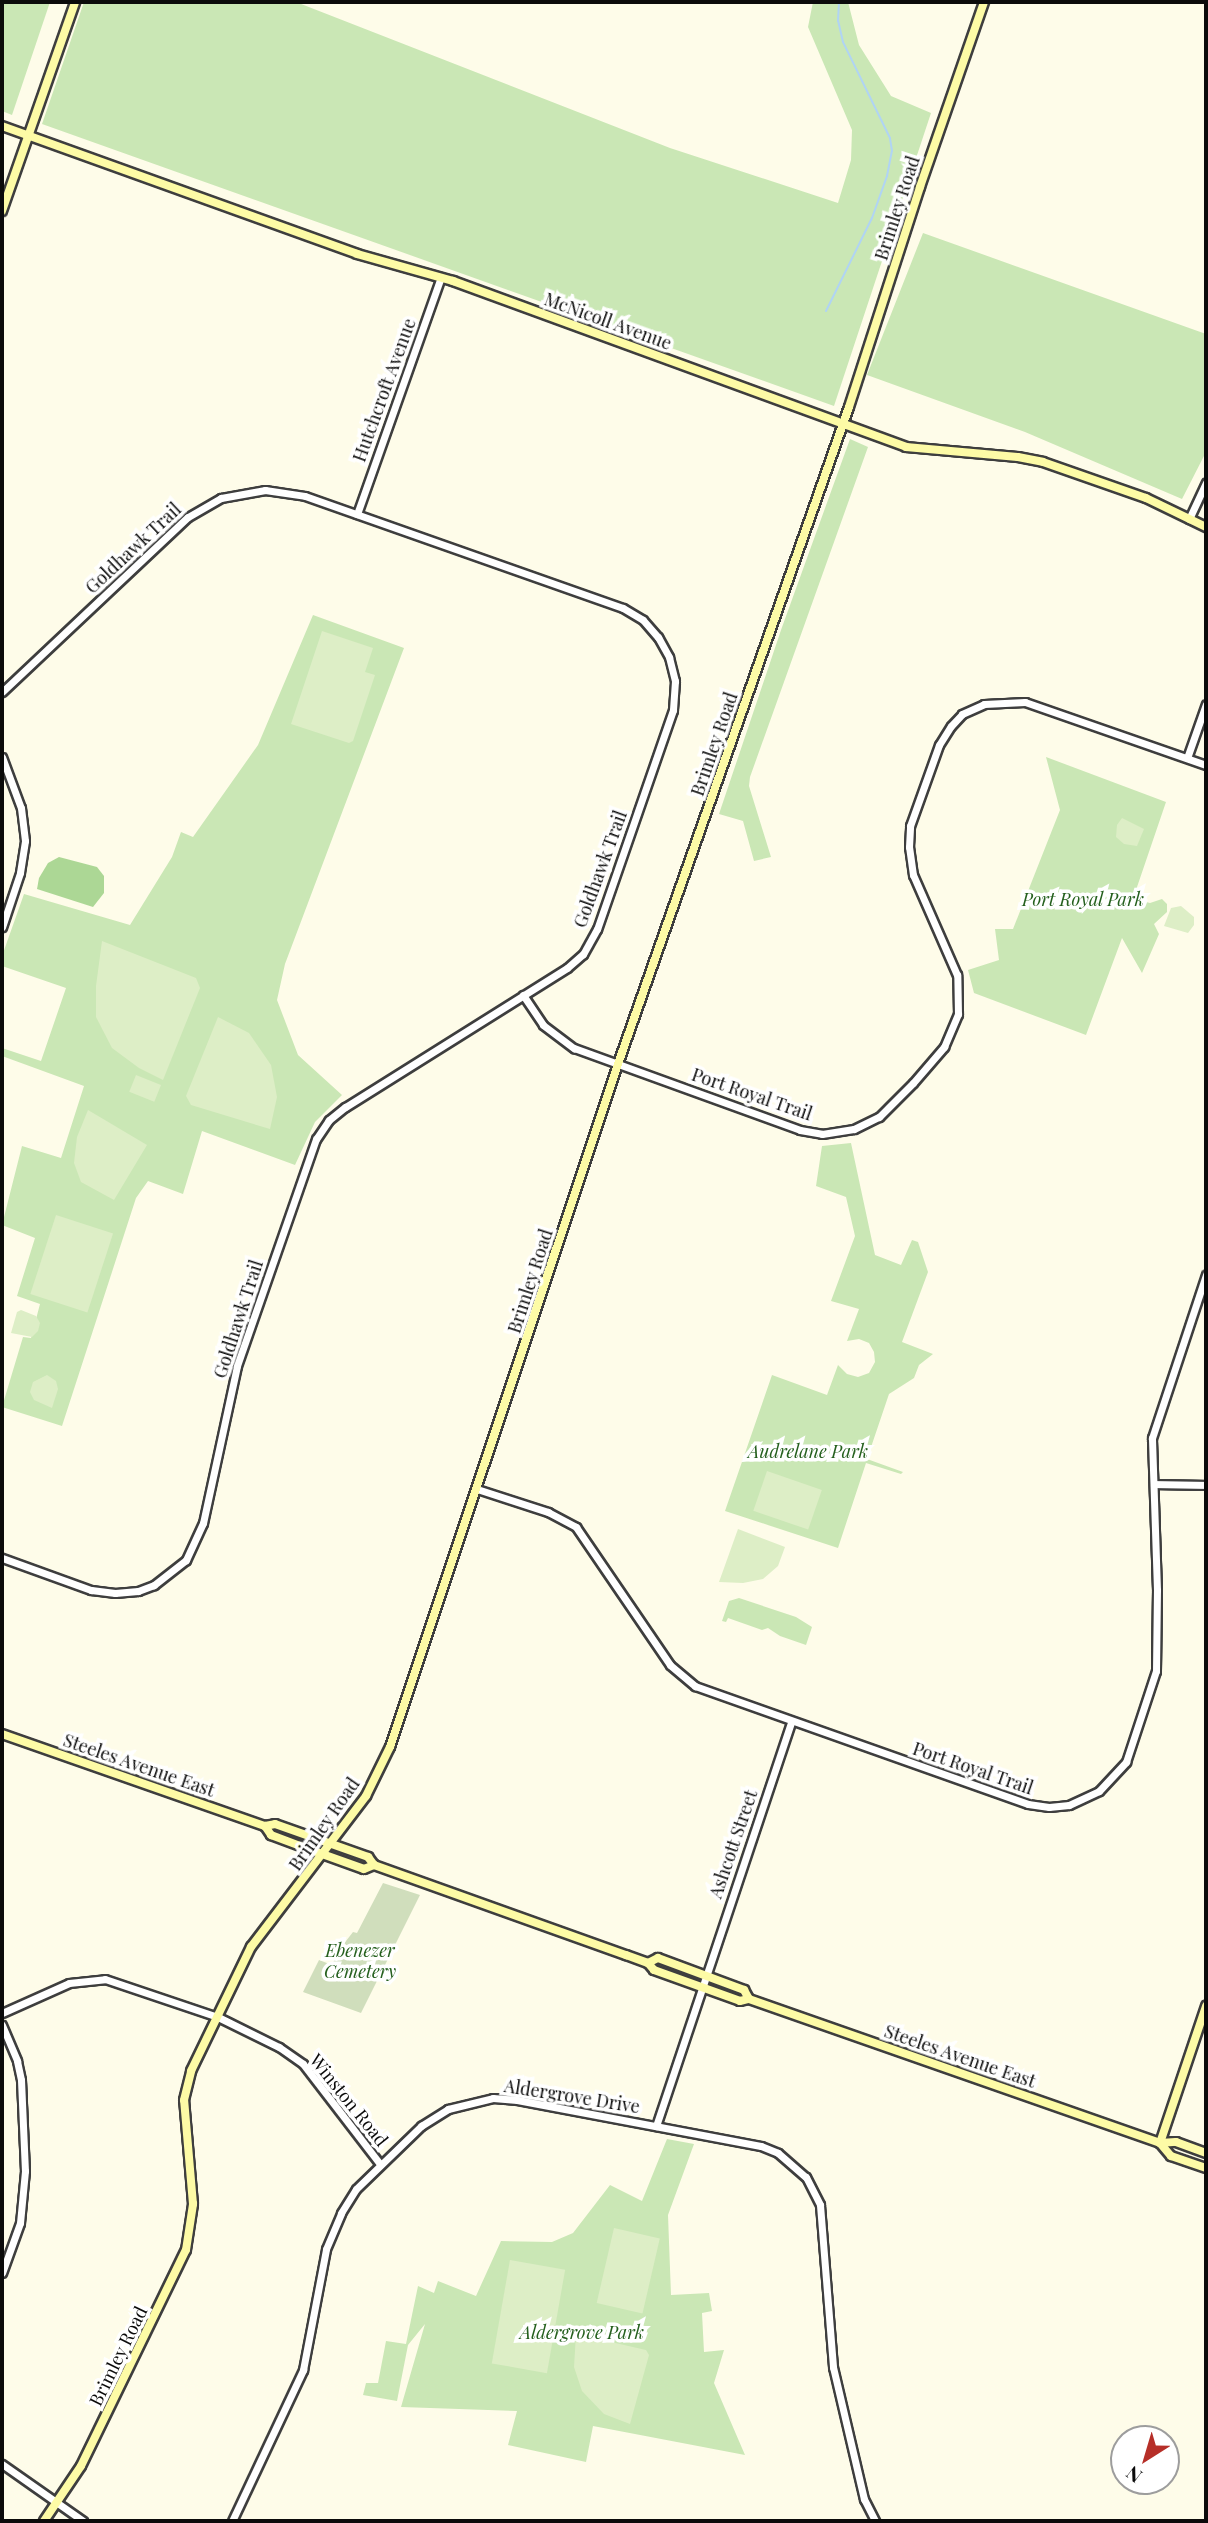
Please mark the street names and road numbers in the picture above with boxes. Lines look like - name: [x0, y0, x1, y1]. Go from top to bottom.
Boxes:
- street label: Brimley Road: [870, 153, 924, 263]
- street label: McNicoll Avenue: [541, 288, 675, 354]
- street label: Hutchcroft Avenue: [348, 315, 420, 465]
- street label: Goldhawk Trail: [80, 498, 186, 598]
- street label: Brimley Road: [686, 689, 742, 799]
- street label: Goldhawk Trail: [569, 807, 631, 931]
- street label: Port Royal Trail: [689, 1063, 815, 1125]
- street label: Brimley Road: [503, 1226, 557, 1336]
- street label: Goldhawk Trail: [209, 1257, 267, 1381]
- street label: Steeles Avenue East: [60, 1729, 218, 1801]
- street label: Port Royal Trail: [910, 1737, 1036, 1799]
- street label: Brimley Road: [284, 1773, 364, 1875]
- street label: Ashcott Street: [704, 1787, 762, 1901]
- street label: Steeles Avenue East: [881, 2020, 1039, 2092]
- street label: Winston Road: [305, 2050, 393, 2150]
- street label: Aldergrove Drive: [503, 2075, 641, 2117]
- street label: Brimley Road: [84, 2302, 152, 2410]

